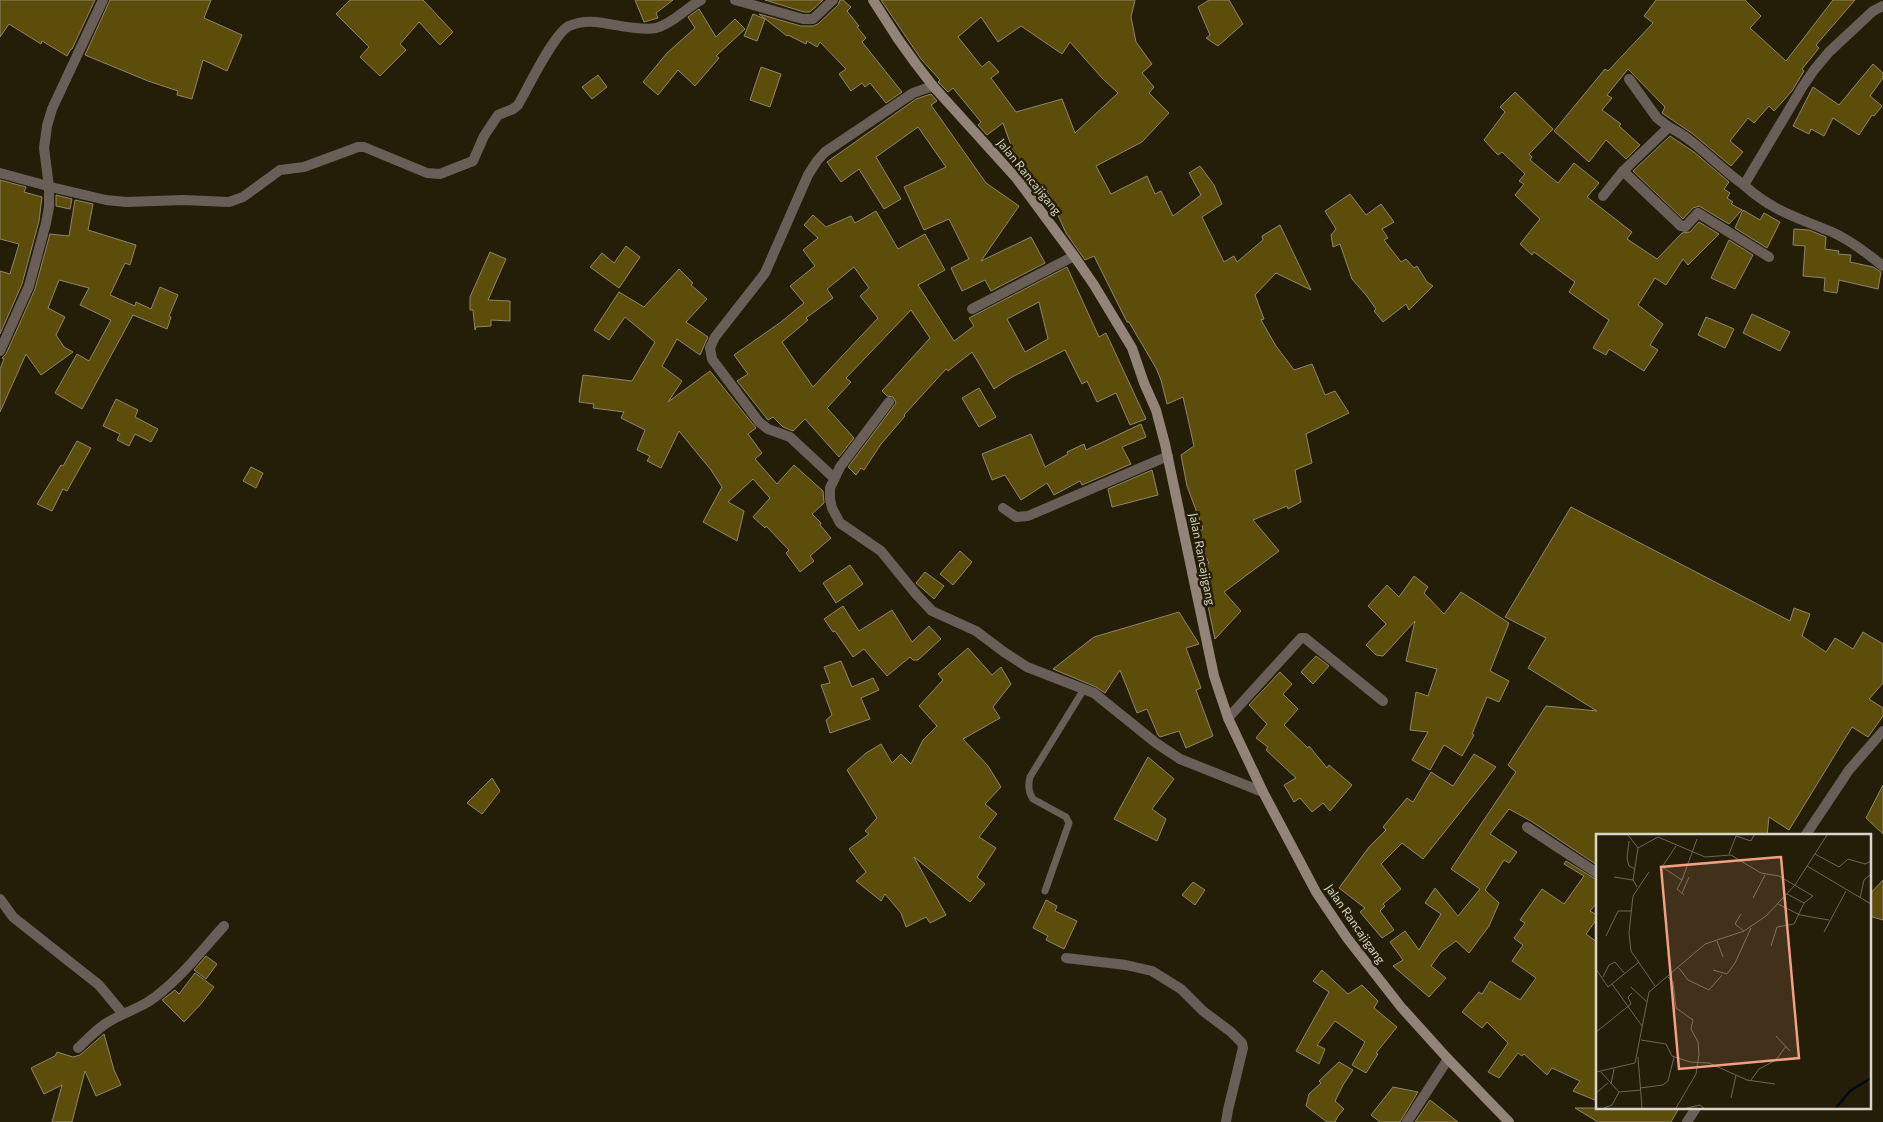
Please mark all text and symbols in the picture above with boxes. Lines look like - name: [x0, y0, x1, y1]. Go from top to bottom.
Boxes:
- street label: Jalan Rancajigang: [994, 135, 1065, 218]
- street label: Jalan Rancajigang: [1186, 511, 1219, 607]
- inset map: [1596, 834, 1870, 1110]
- street label: Jalan Rancajigang: [1322, 881, 1389, 967]

